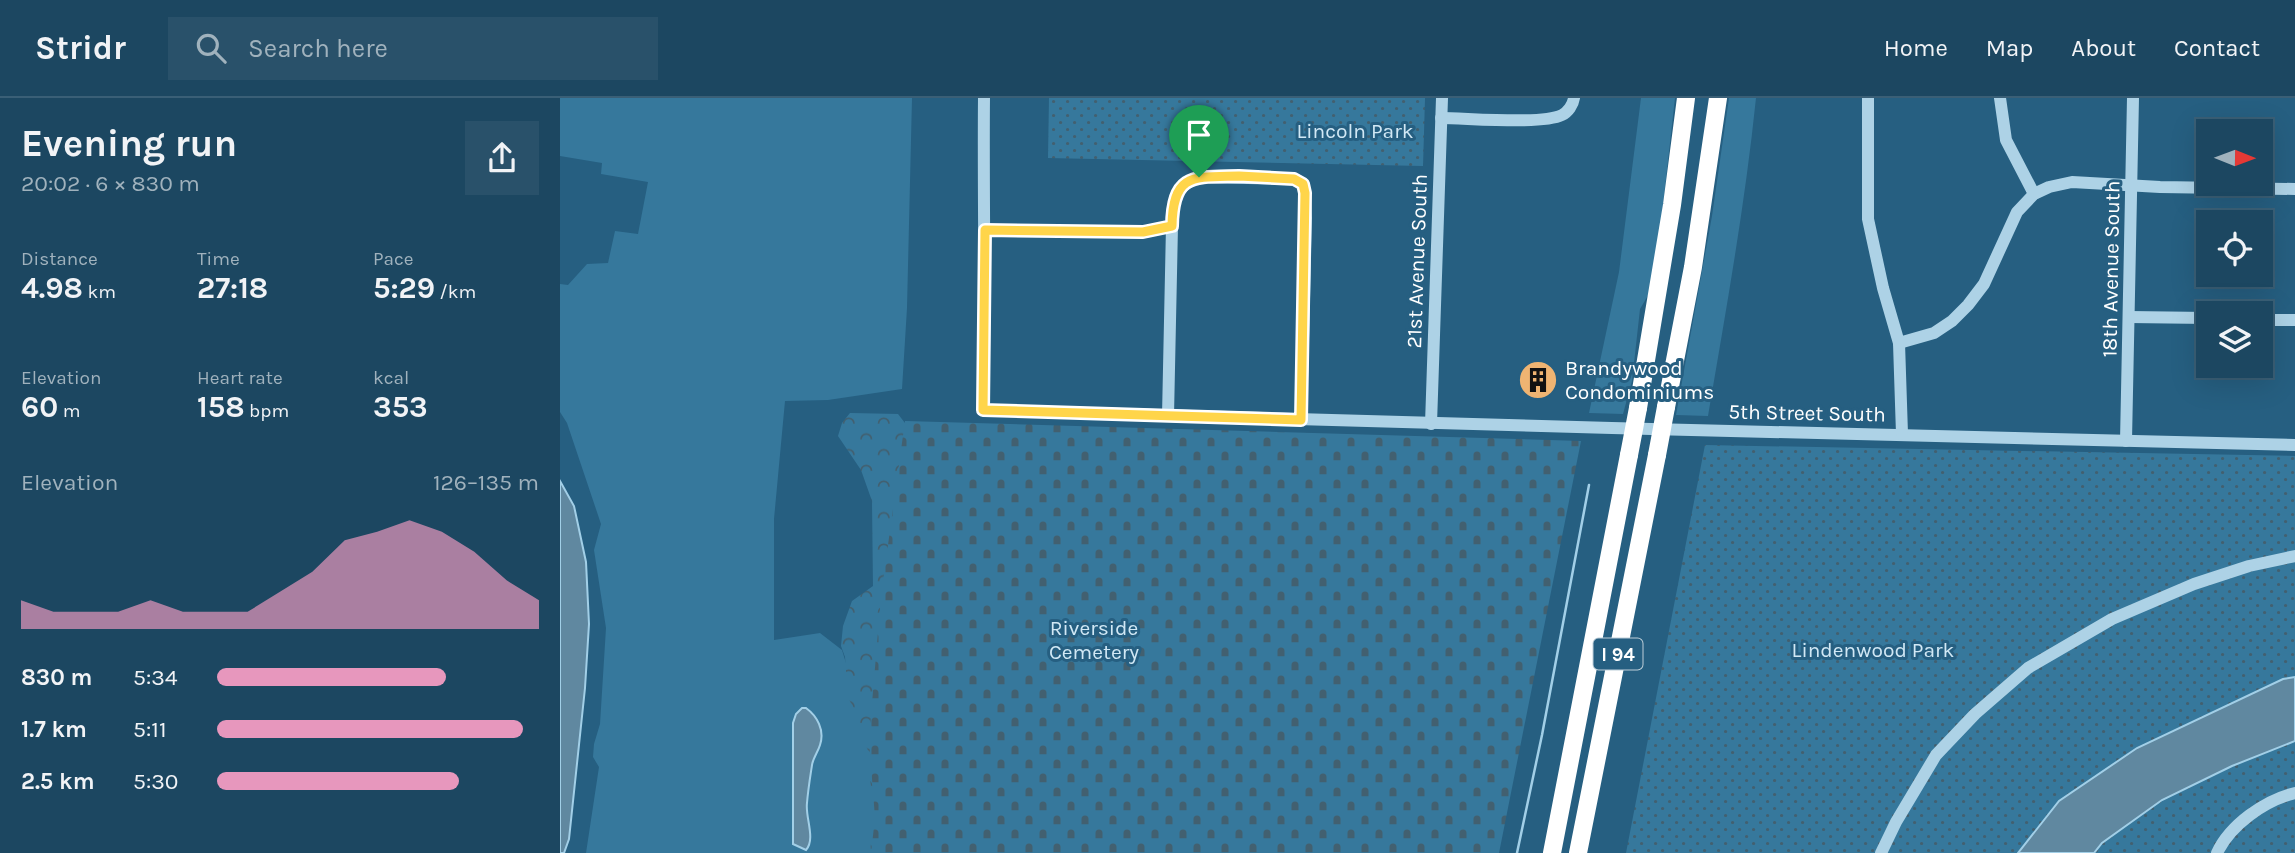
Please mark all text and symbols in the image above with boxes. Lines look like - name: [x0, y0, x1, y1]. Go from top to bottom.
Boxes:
- search box: [168, 17, 658, 80]
- text: Stridr: [35, 29, 126, 67]
- icon: search: [192, 29, 230, 67]
- text: Search here: [248, 33, 388, 64]
- text: Home: [1884, 34, 1948, 62]
- text: Map: [1986, 34, 2033, 62]
- text: About: [2071, 34, 2136, 62]
- text: Contact: [2174, 34, 2260, 62]
- pin: [1169, 105, 1229, 177]
- icon: arrive: [1180, 116, 1218, 154]
- park label: Lincoln Park: [1296, 119, 1414, 143]
- north arrow: [2196, 119, 2273, 196]
- map controls: [2196, 119, 2273, 378]
- text: Evening run: [21, 121, 237, 166]
- button: share: [465, 121, 539, 195]
- text: 20:02 · 6 × 830 m: [21, 170, 200, 197]
- street label: 21st Avenue South: [1402, 173, 1432, 349]
- street label: 18th Avenue South: [2097, 180, 2125, 358]
- button: locate: [2196, 210, 2273, 287]
- text: Distance: [21, 248, 98, 270]
- text: Time: [197, 248, 240, 270]
- text: Pace: [373, 248, 414, 270]
- text: 4.98: [21, 270, 83, 306]
- text: 27:18: [197, 270, 268, 306]
- text: 5:29: [373, 270, 435, 306]
- text: km: [83, 281, 116, 303]
- text: /km: [435, 281, 476, 303]
- button: layers: [2196, 301, 2273, 378]
- place label: Brandywood Condominiums: [1565, 356, 1714, 404]
- building icon: Brandywood Condominiums: [1517, 359, 1559, 401]
- text: Elevation: [21, 367, 101, 389]
- text: Heart rate: [197, 367, 283, 389]
- text: kcal: [373, 367, 409, 389]
- text: 60: [21, 389, 58, 425]
- text: 158: [197, 389, 245, 425]
- text: 353: [373, 389, 428, 425]
- text: m: [58, 400, 80, 422]
- text: bpm: [245, 400, 289, 422]
- street label: 5th Street South: [1728, 400, 1886, 426]
- text: Elevation: [21, 469, 118, 496]
- text: 126–135 m: [433, 469, 539, 496]
- park label: Riverside Cemetery: [1049, 616, 1139, 664]
- road number: I 94: [1594, 638, 1642, 670]
- park label: Lindenwood Park: [1792, 638, 1955, 662]
- text: 830 m: [21, 664, 92, 691]
- text: 5:34: [133, 664, 178, 691]
- text: 1.7 km: [21, 716, 87, 743]
- text: 5:11: [133, 716, 167, 743]
- text: 2.5 km: [21, 768, 95, 795]
- text: 5:30: [133, 768, 179, 795]

